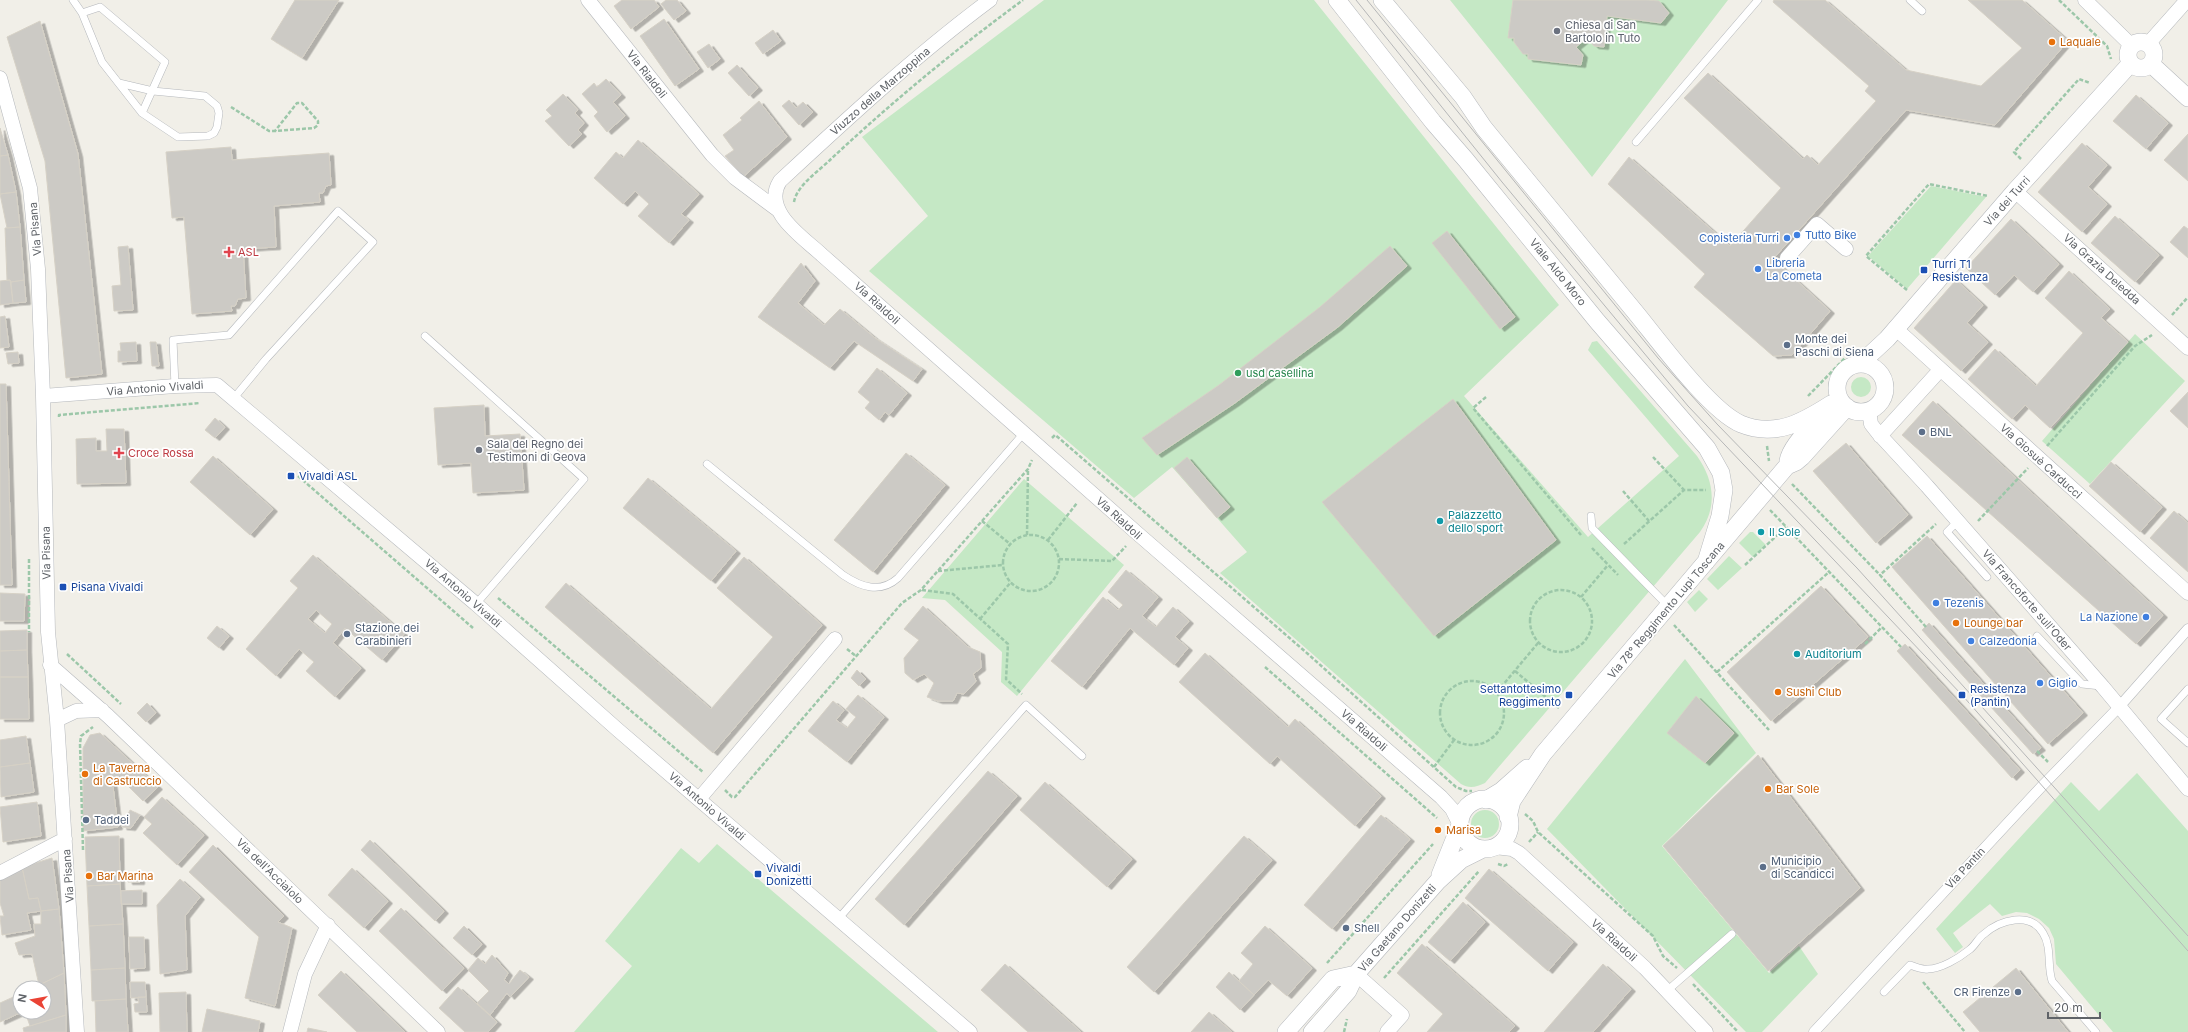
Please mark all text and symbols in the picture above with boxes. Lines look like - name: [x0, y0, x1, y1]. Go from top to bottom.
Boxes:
- place label: Chiesa di San Bartolo in Tuto: [1565, 18, 1641, 45]
- marker: Chiesa di San Bartolo in Tuto: [1552, 26, 1562, 36]
- place label: Laquale: [2060, 35, 2101, 49]
- marker: Laquale: [2047, 37, 2057, 47]
- street label: Viuzzo della Marzoppina: [827, 44, 933, 138]
- street label: Via Rialdoli: [624, 47, 670, 101]
- street label: Via dei Turri: [1981, 173, 2033, 229]
- street label: Via Pisana: [26, 202, 44, 256]
- place label: Tutto Bike: [1805, 228, 1856, 242]
- marker: Tutto Bike: [1792, 230, 1802, 240]
- place label: Copisteria Turri: [1699, 231, 1779, 245]
- street label: Via Grazia Deledda: [2060, 231, 2144, 307]
- marker: Copisteria Turri: [1782, 233, 1792, 243]
- street label: Viale Aldo Moro: [1527, 236, 1590, 309]
- place label: ASL: [238, 245, 259, 259]
- marker: ASL: [223, 246, 235, 258]
- place label: Libreria La Cometa: [1766, 256, 1822, 283]
- place label: Turri T1 Resistenza: [1932, 257, 1988, 284]
- marker: Libreria La Cometa: [1753, 264, 1763, 274]
- marker: Turri T1 Resistenza: [1919, 265, 1929, 275]
- street label: Via Rialdoli: [851, 279, 903, 327]
- place label: Monte dei Paschi di Siena: [1795, 332, 1874, 359]
- marker: Monte dei Paschi di Siena: [1782, 340, 1792, 350]
- place label: usd casellina: [1246, 366, 1314, 380]
- marker: usd casellina: [1233, 368, 1243, 378]
- street label: Via Antonio Vivaldi: [106, 378, 204, 398]
- street label: Via Giosuè Carducci: [1997, 421, 2085, 501]
- place label: BNL: [1930, 425, 1952, 439]
- marker: BNL: [1917, 427, 1927, 437]
- place label: Sala del Regno dei Testimoni di Geova: [487, 437, 586, 464]
- marker: Sala del Regno dei Testimoni di Geova: [474, 445, 484, 455]
- place label: Croce Rossa: [128, 446, 194, 460]
- marker: Croce Rossa: [113, 447, 125, 459]
- place label: Vivaldi ASL: [299, 469, 358, 483]
- marker: Vivaldi ASL: [286, 471, 296, 481]
- street label: Via Rialdoli: [1093, 494, 1145, 542]
- place label: Palazzetto dello sport: [1448, 508, 1504, 535]
- marker: Palazzetto dello sport: [1435, 516, 1445, 526]
- place label: Il Sole: [1769, 525, 1800, 539]
- street label: Via Pisana: [39, 526, 53, 580]
- marker: Il Sole: [1756, 527, 1766, 537]
- street label: Via 78° Reggimento Lupi Toscana: [1604, 539, 1728, 681]
- street label: Via Francoforte sull'Oder: [1979, 546, 2075, 654]
- street label: Via Antonio Vivaldi: [422, 556, 504, 630]
- place label: Pisana Vivaldi: [71, 580, 143, 594]
- marker: Pisana Vivaldi: [58, 582, 68, 592]
- place label: Tezenis: [1944, 596, 1984, 610]
- marker: Tezenis: [1931, 598, 1941, 608]
- place label: La Nazione: [2080, 610, 2138, 624]
- marker: La Nazione: [2141, 612, 2151, 622]
- place label: Lounge bar: [1964, 616, 2023, 630]
- marker: Lounge bar: [1951, 618, 1961, 628]
- place label: Stazione dei Carabinieri: [355, 621, 419, 648]
- marker: Stazione dei Carabinieri: [342, 629, 352, 639]
- place label: Calzedonia: [1979, 634, 2037, 648]
- marker: Calzedonia: [1966, 636, 1976, 646]
- place label: Auditorium: [1805, 647, 1862, 661]
- marker: Auditorium: [1792, 649, 1802, 659]
- place label: Giglio: [2048, 676, 2078, 690]
- marker: Giglio: [2035, 678, 2045, 688]
- place label: Settantottesimo Reggimento: [1480, 682, 1561, 709]
- place label: Resistenza (Pantin): [1970, 682, 2026, 709]
- place label: Sushi Club: [1786, 685, 1842, 699]
- marker: Sushi Club: [1773, 687, 1783, 697]
- marker: Settantottesimo Reggimento: [1564, 690, 1574, 700]
- marker: Resistenza (Pantin): [1957, 690, 1967, 700]
- street label: Via Rialdoli: [1338, 706, 1390, 754]
- place label: La Taverna di Castruccio: [93, 761, 162, 788]
- marker: La Taverna di Castruccio: [80, 769, 90, 779]
- street label: Via Antonio Vivaldi: [666, 769, 748, 843]
- place label: Bar Sole: [1776, 782, 1819, 796]
- marker: Bar Sole: [1763, 784, 1773, 794]
- place label: Taddei: [94, 813, 129, 827]
- marker: Taddei: [81, 815, 91, 825]
- place label: Marisa: [1446, 823, 1481, 837]
- marker: Marisa: [1433, 825, 1443, 835]
- street label: Via dell'Acciaiolo: [234, 835, 307, 907]
- street label: Via Pantin: [1942, 844, 1988, 892]
- street label: Via Pisana: [59, 849, 77, 903]
- place label: Municipio di Scandicci: [1771, 854, 1834, 881]
- place label: Vivaldi Donizetti: [766, 861, 812, 888]
- marker: Municipio di Scandicci: [1758, 862, 1768, 872]
- place label: Bar Marina: [97, 869, 153, 883]
- marker: Vivaldi Donizetti: [753, 869, 763, 879]
- marker: Bar Marina: [84, 871, 94, 881]
- street label: Via Gaetano Donizetti: [1355, 881, 1439, 975]
- street label: Via Rialdoli: [1588, 916, 1640, 964]
- place label: Shell: [1354, 921, 1379, 935]
- marker: Shell: [1341, 923, 1351, 933]
- north arrow: [12, 980, 52, 1020]
- place label: CR Firenze: [1953, 985, 2010, 999]
- marker: CR Firenze: [2013, 987, 2023, 997]
- text: N: [15, 993, 30, 1004]
- scale bar: [2048, 994, 2100, 1020]
- text: 20 m: [2054, 1000, 2083, 1015]

